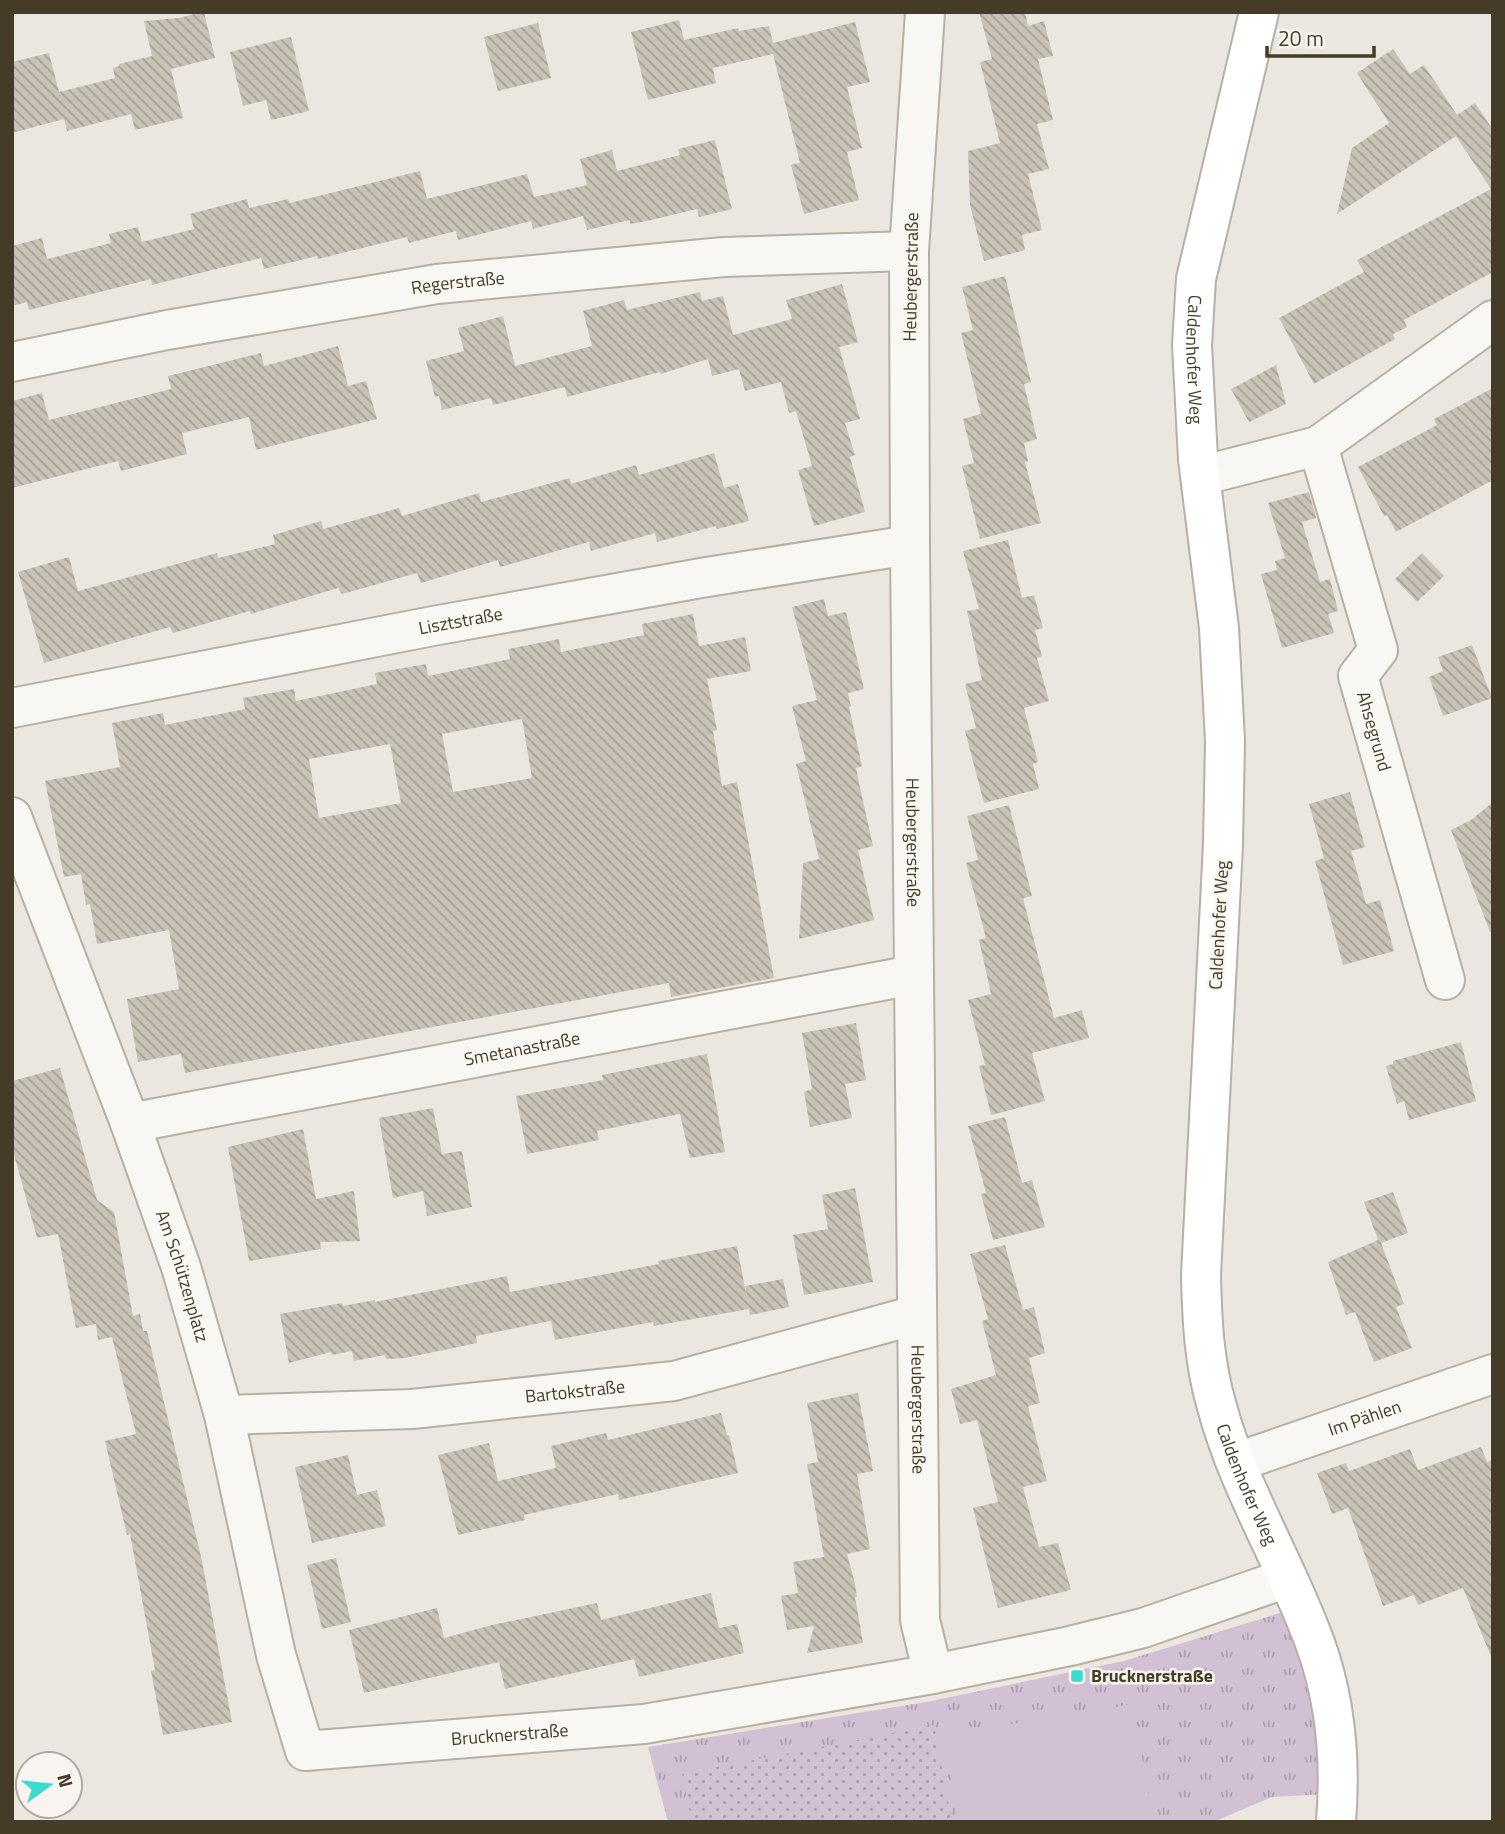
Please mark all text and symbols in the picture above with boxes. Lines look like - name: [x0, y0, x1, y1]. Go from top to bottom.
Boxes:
- scale bar: [1267, 14, 1374, 58]
- text: 20 m: [1278, 22, 1324, 54]
- street label: Heubergerstraße: [896, 212, 925, 342]
- street label: Regerstraße: [409, 264, 506, 301]
- street label: Caldenhofer Weg: [1179, 294, 1210, 425]
- street label: Lisztstraße: [416, 600, 505, 642]
- street label: Ahsegrund: [1350, 688, 1399, 774]
- street label: Heubergerstraße: [899, 778, 927, 907]
- street label: Caldenhofer Weg: [1202, 860, 1235, 990]
- street label: Smetanastraße: [462, 1024, 582, 1073]
- street label: Am Schützenplatz: [149, 1206, 216, 1345]
- street label: Heubergerstraße: [904, 1345, 933, 1474]
- street label: Bartokstraße: [524, 1372, 626, 1410]
- street label: Im Pählen: [1324, 1393, 1405, 1443]
- street label: Caldenhofer Weg: [1210, 1420, 1285, 1549]
- place label: Brucknerstraße: [1091, 1662, 1213, 1689]
- marker: Brucknerstraße: [1069, 1668, 1085, 1684]
- street label: Brucknerstraße: [450, 1716, 569, 1752]
- north arrow: [14, 1750, 84, 1820]
- text: N: [50, 1770, 82, 1791]

